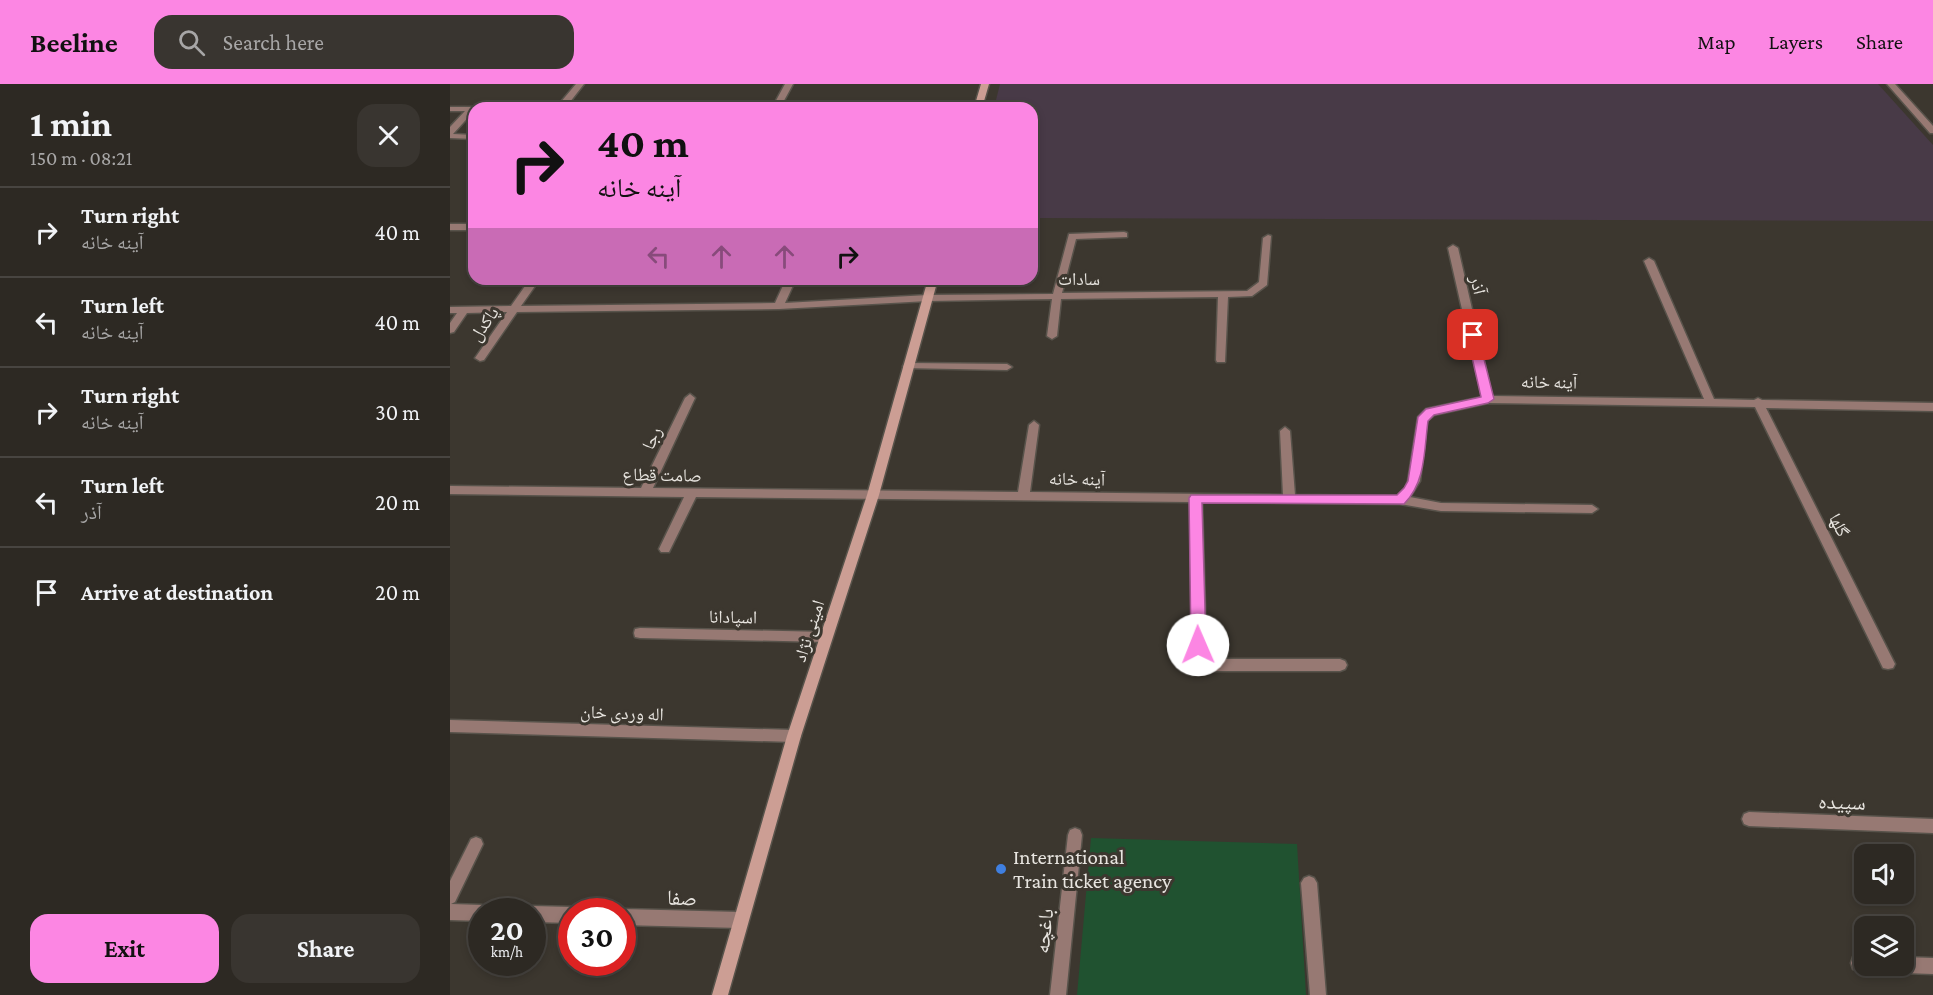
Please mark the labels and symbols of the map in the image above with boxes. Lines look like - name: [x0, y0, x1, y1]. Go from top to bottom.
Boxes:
- street label: سادات: [1058, 269, 1100, 289]
- street label: آذر: [1466, 273, 1490, 297]
- street label: پاکدل: [465, 303, 504, 346]
- pin: [1447, 309, 1498, 360]
- street label: آینه خانه: [1521, 372, 1578, 393]
- street label: رجا: [638, 423, 666, 453]
- street label: صامت قطاع: [622, 464, 702, 487]
- street label: آینه خانه: [1049, 469, 1106, 490]
- street label: گلها: [1825, 510, 1853, 540]
- street label: امینی نژاد: [790, 598, 829, 665]
- street label: اسپادانا: [709, 607, 757, 629]
- position arrow: [1166, 613, 1230, 677]
- street label: اله وردی خان: [580, 702, 664, 725]
- street label: سپیده: [1818, 789, 1866, 815]
- place label: International Train ticket agency: [1013, 845, 1172, 893]
- marker: International Train ticket agency: [994, 862, 1008, 876]
- street label: صفا: [667, 885, 697, 911]
- speed limit sign: 30: [558, 898, 636, 976]
- street label: باغچه: [1030, 907, 1058, 955]

